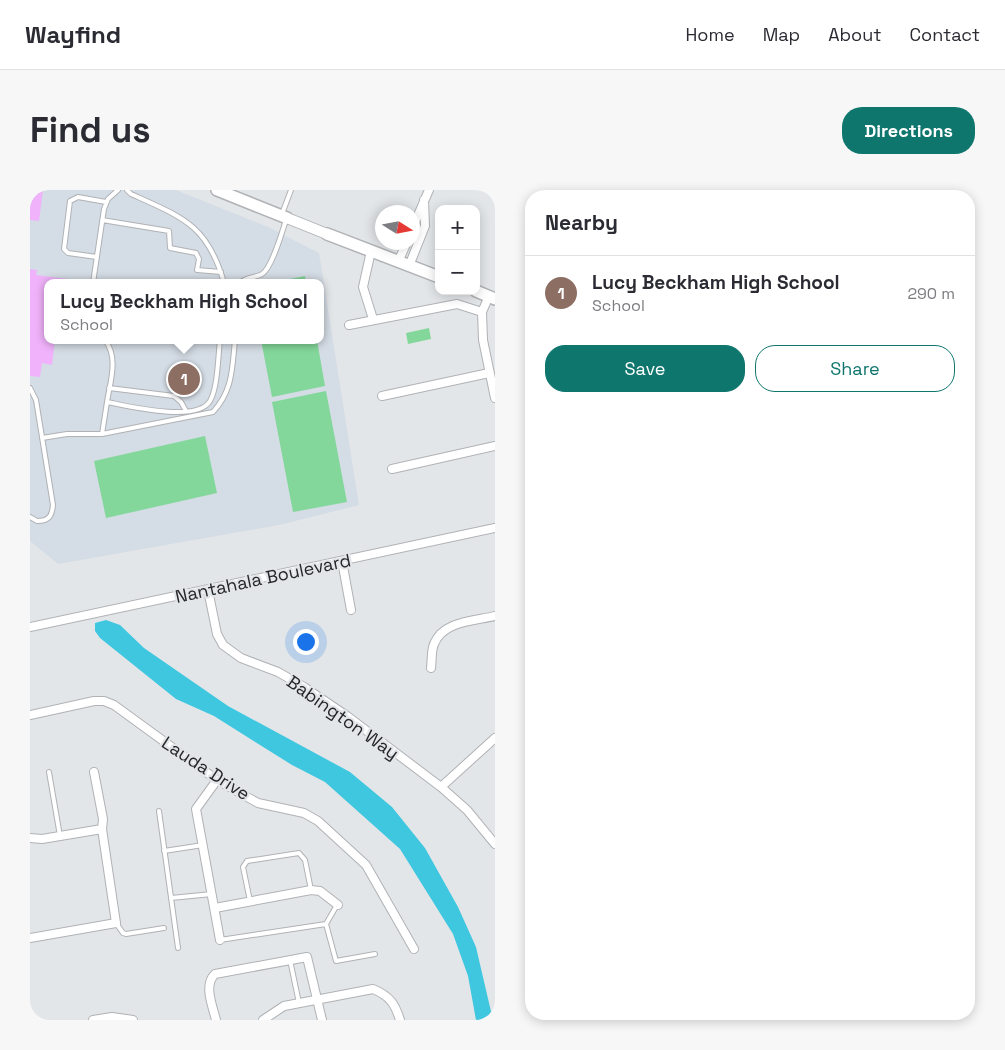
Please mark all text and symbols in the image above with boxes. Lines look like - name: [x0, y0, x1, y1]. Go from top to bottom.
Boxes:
- text: Wayfind: [25, 19, 121, 50]
- text: Home: [686, 23, 735, 46]
- text: Map: [763, 23, 800, 46]
- text: About: [828, 23, 882, 46]
- text: Contact: [910, 23, 980, 46]
- button: Directions: [842, 107, 975, 154]
- text: Find us: [30, 108, 151, 152]
- north arrow: [375, 205, 420, 250]
- map controls: [435, 205, 480, 295]
- button: +: [435, 205, 480, 250]
- text: Nearby: [545, 209, 618, 236]
- button: −: [435, 250, 480, 295]
- text: Lucy Beckham High School: [592, 270, 840, 295]
- popup: [44, 279, 324, 344]
- text: 1: [557, 283, 565, 304]
- text: 290 m: [907, 283, 955, 304]
- text: Lucy Beckham High School: [60, 289, 308, 314]
- text: School: [592, 295, 645, 316]
- text: School: [60, 314, 113, 335]
- button: Save: [545, 345, 745, 392]
- button: Share: [755, 345, 955, 392]
- pin: 1: [168, 360, 200, 398]
- street label: Nantahala Boulevard: [173, 548, 353, 608]
- your location: [293, 629, 319, 655]
- street label: Babington Way: [282, 670, 404, 764]
- street label: Lauda Drive: [158, 731, 254, 805]

